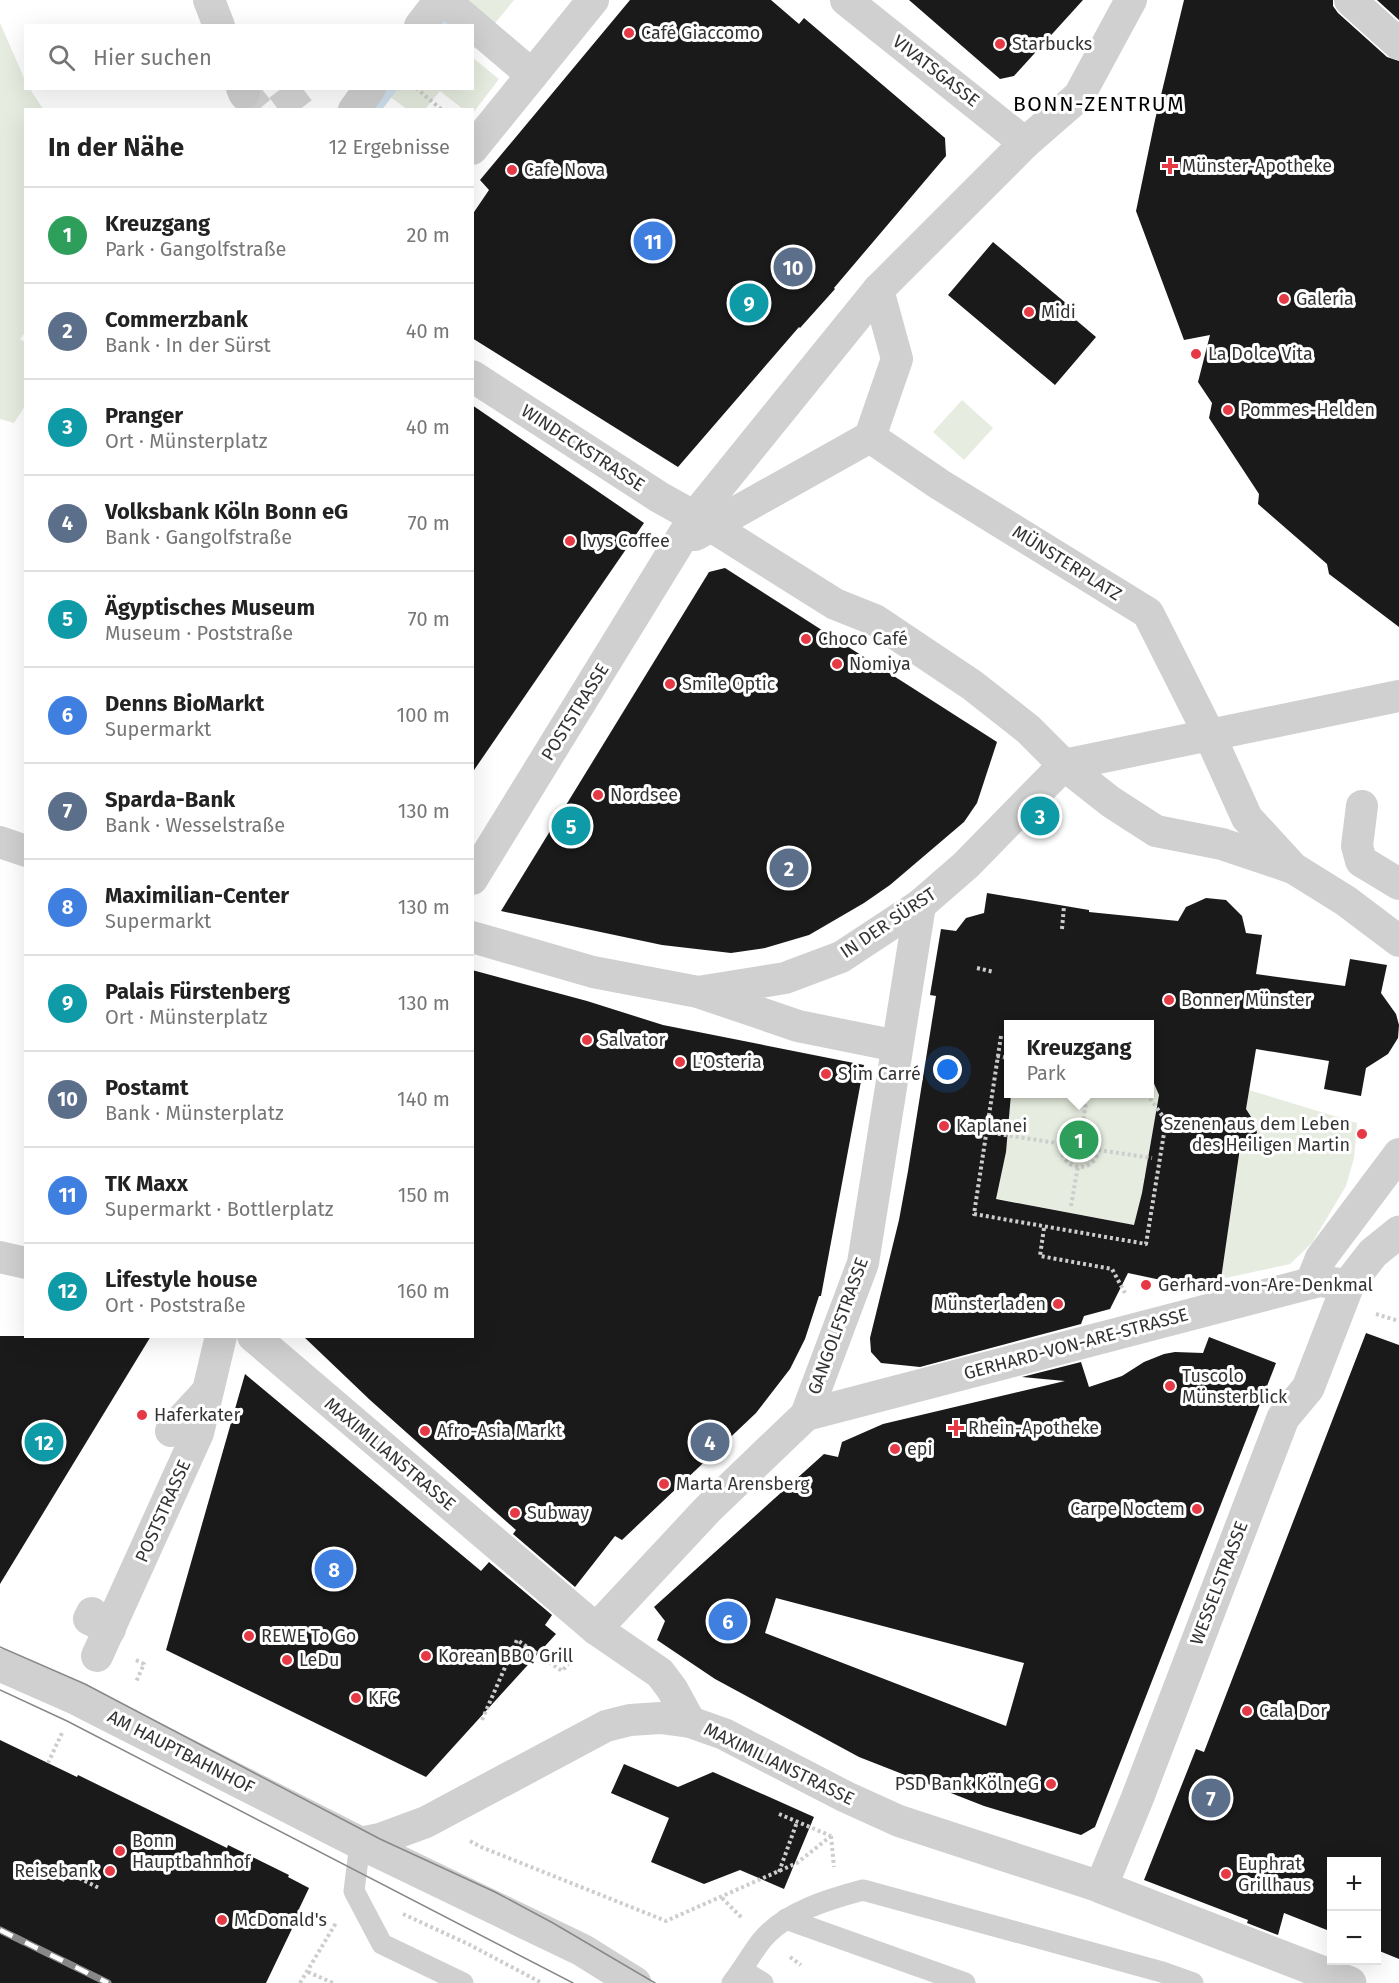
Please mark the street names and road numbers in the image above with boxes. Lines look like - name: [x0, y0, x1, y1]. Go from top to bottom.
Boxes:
- street label: VIVATSGASSE: [888, 30, 984, 112]
- street label: WINDECKSTRASSE: [517, 400, 649, 496]
- street label: MÜNSTERPLATZ: [1008, 521, 1126, 605]
- street label: POSTSTRASSE: [536, 659, 614, 765]
- street label: IN DER SÜRST: [836, 883, 941, 963]
- street label: GANGOLFSTRASSE: [803, 1254, 873, 1398]
- street label: GERHARD-VON-ARE-STRASSE: [961, 1303, 1191, 1385]
- street label: MAXIMILIANSTRASSE: [320, 1393, 460, 1515]
- street label: POSTSTRASSE: [131, 1456, 195, 1566]
- street label: WESSELSTRASSE: [1185, 1518, 1253, 1648]
- street label: AM HAUPTBAHNHOF: [104, 1705, 258, 1799]
- street label: MAXIMILIANSTRASSE: [700, 1718, 858, 1810]

